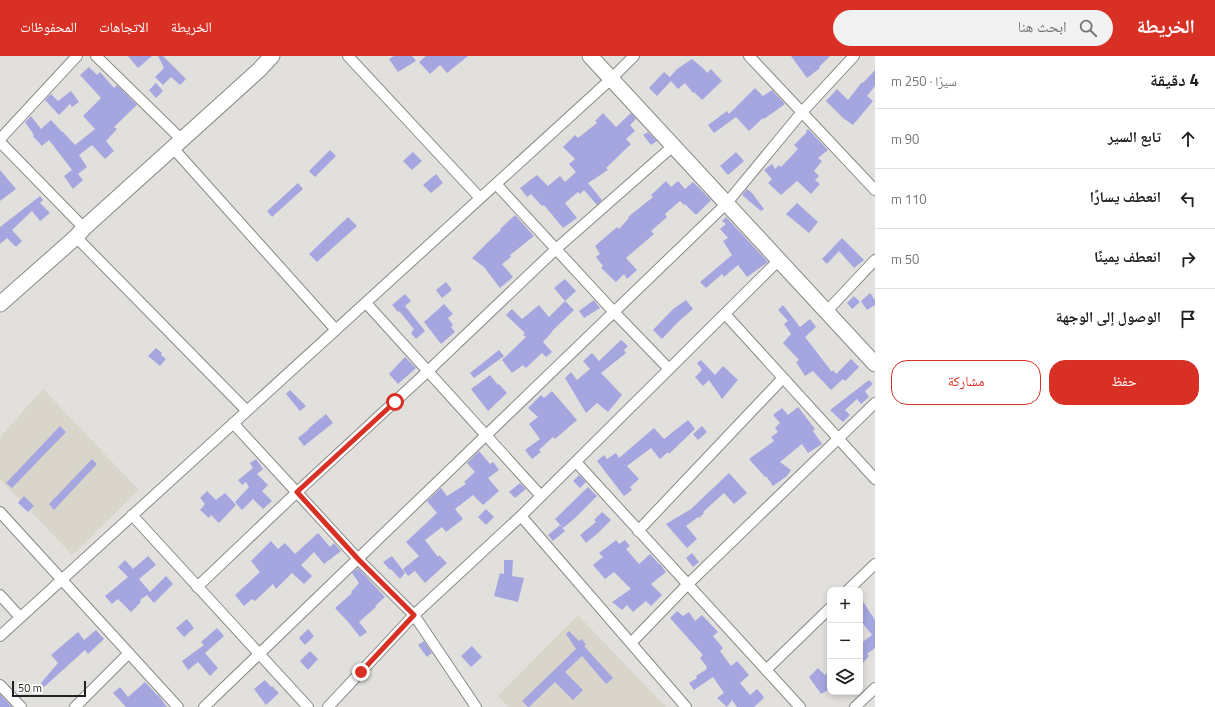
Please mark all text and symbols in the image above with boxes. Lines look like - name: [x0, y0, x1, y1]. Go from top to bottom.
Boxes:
- search box: [833, 10, 1113, 46]
- text: الخريطة: [1137, 11, 1195, 40]
- text: ابحث هنا: [1018, 15, 1067, 38]
- text: المحفوظات: [20, 16, 77, 37]
- text: الاتجاهات: [99, 16, 149, 37]
- text: الخريطة: [171, 16, 212, 37]
- icon: search: [1077, 17, 1099, 39]
- text: 4 دقيقة: [1150, 67, 1199, 93]
- text: سيرًا · 250 m: [891, 71, 957, 91]
- text: تابع السير: [1108, 125, 1161, 148]
- icon: ahead: [1177, 128, 1199, 150]
- text: 90 m: [891, 129, 919, 149]
- text: انعطف يسارًا: [1090, 185, 1161, 208]
- icon: left: [1177, 188, 1199, 210]
- text: 110 m: [891, 189, 927, 209]
- text: انعطف يمينًا: [1094, 245, 1161, 268]
- icon: right: [1177, 248, 1199, 270]
- text: 50 m: [891, 249, 919, 269]
- text: الوصول إلى الوجهة: [1056, 305, 1161, 328]
- icon: arrive: [1177, 308, 1199, 330]
- button: مشاركة: [891, 360, 1041, 405]
- button: حفظ: [1049, 360, 1199, 405]
- route start: [386, 393, 404, 411]
- map controls: [827, 587, 863, 695]
- button: +: [827, 587, 863, 623]
- button: −: [827, 623, 863, 659]
- button: layers: [827, 659, 863, 695]
- route end: [352, 663, 370, 681]
- scale bar: [12, 679, 86, 698]
- text: 50 m: [18, 680, 42, 696]

